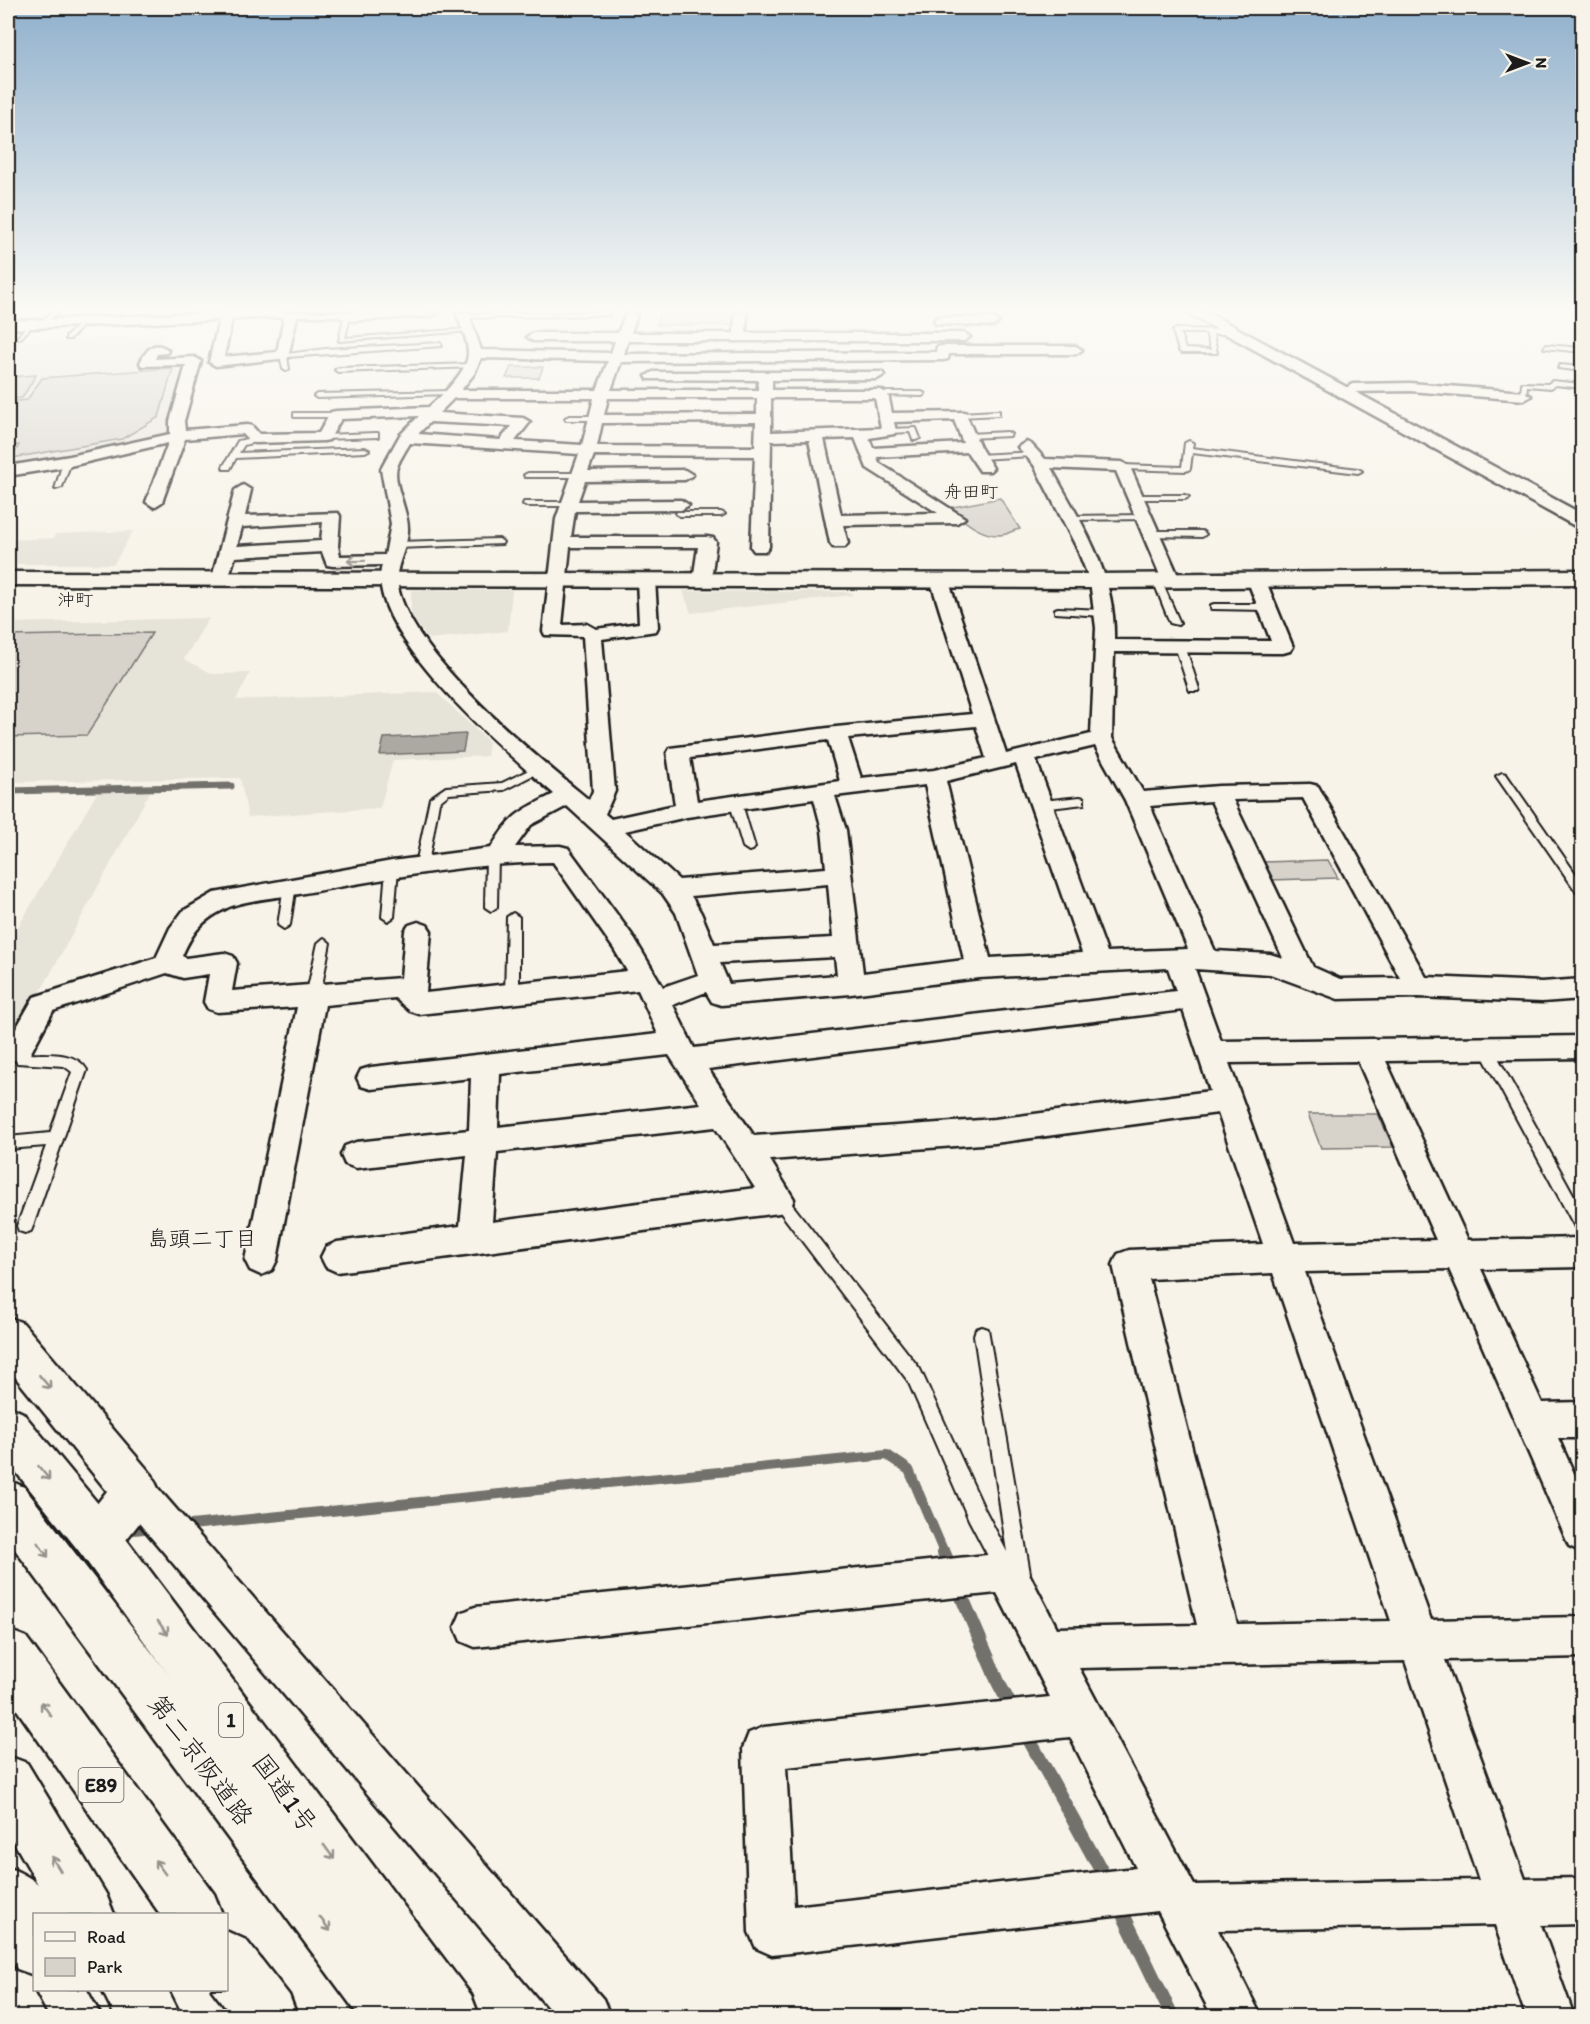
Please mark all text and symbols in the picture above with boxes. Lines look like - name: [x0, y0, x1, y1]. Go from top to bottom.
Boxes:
- north arrow: [1497, 33, 1557, 93]
- text: N: [1532, 58, 1551, 68]
- district label: 舟田町: [944, 481, 998, 503]
- one-way arrow: [346, 555, 366, 567]
- district label: 沖町: [57, 589, 93, 611]
- district label: 島頭二丁目: [147, 1225, 257, 1252]
- one-way arrow: [38, 1374, 52, 1389]
- one-way arrow: [38, 1465, 51, 1481]
- one-way arrow: [36, 1542, 49, 1558]
- one-way arrow: [157, 1619, 169, 1635]
- street label: 第二京阪道路: [141, 1688, 261, 1832]
- one-way arrow: [40, 1701, 52, 1717]
- road number: 1: [219, 1703, 243, 1737]
- street label: 国道1号: [246, 1747, 324, 1839]
- road number: E89: [78, 1768, 124, 1802]
- one-way arrow: [323, 1844, 335, 1860]
- one-way arrow: [50, 1856, 62, 1873]
- one-way arrow: [154, 1860, 166, 1876]
- legend: [33, 1913, 228, 1991]
- one-way arrow: [318, 1915, 331, 1931]
- text: Road: [87, 1926, 126, 1948]
- text: Park: [87, 1956, 122, 1978]

